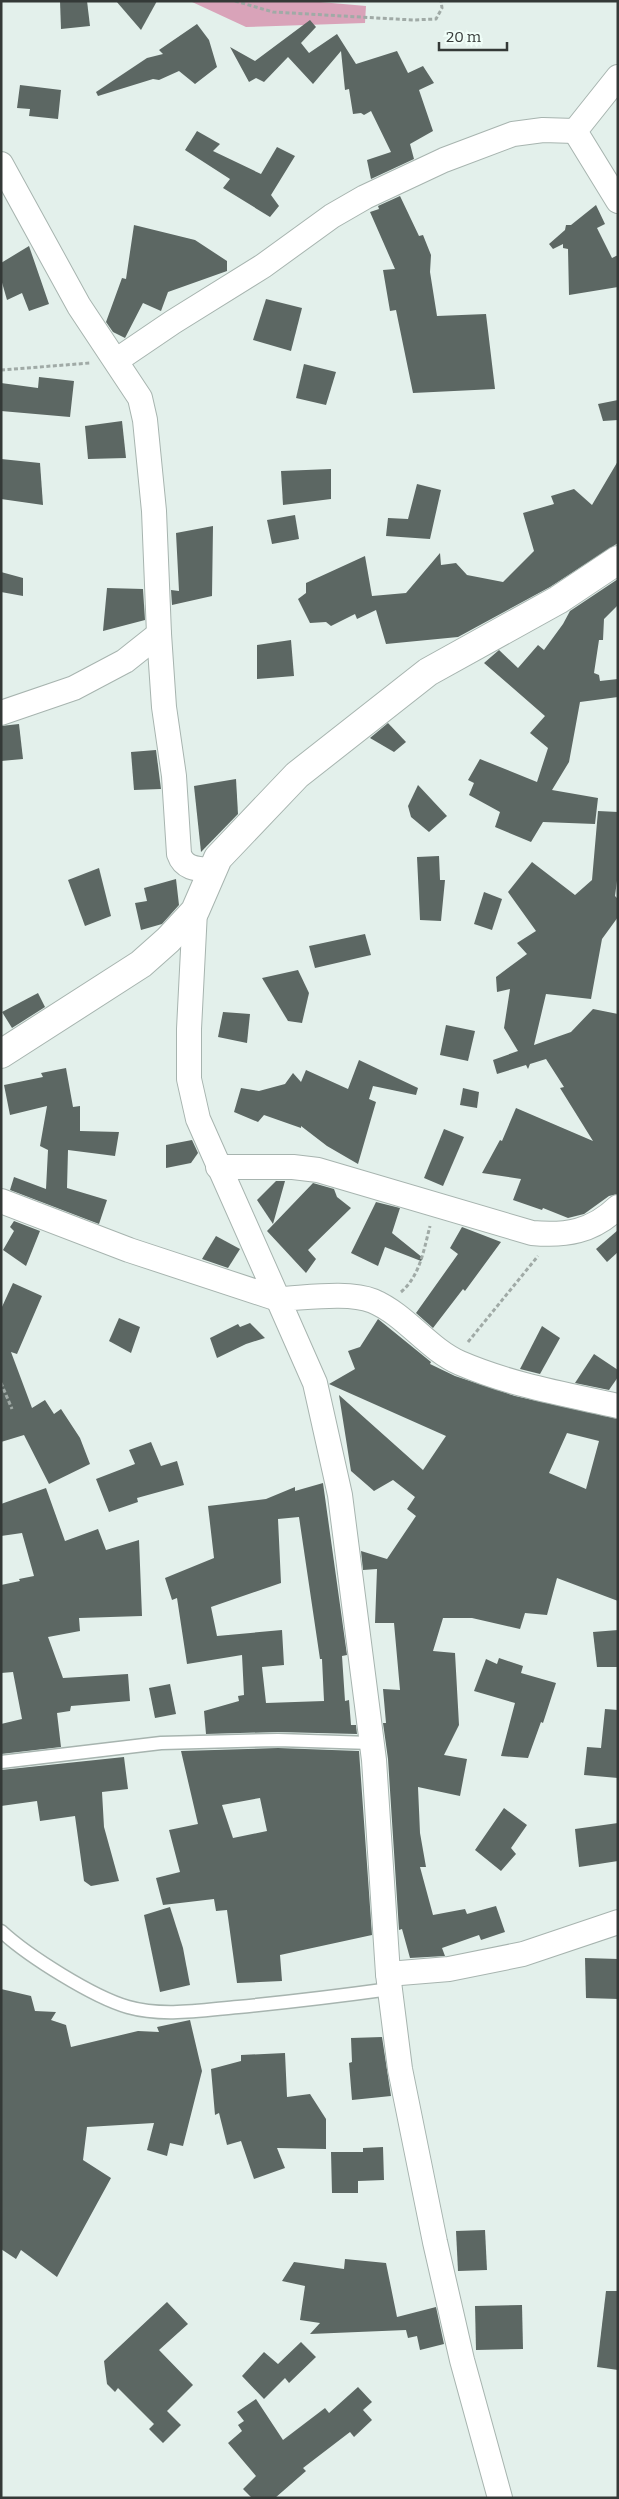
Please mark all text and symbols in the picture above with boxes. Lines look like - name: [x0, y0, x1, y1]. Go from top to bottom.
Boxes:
- scale bar: [439, 20, 506, 52]
- text: 20 m: [446, 28, 482, 46]

